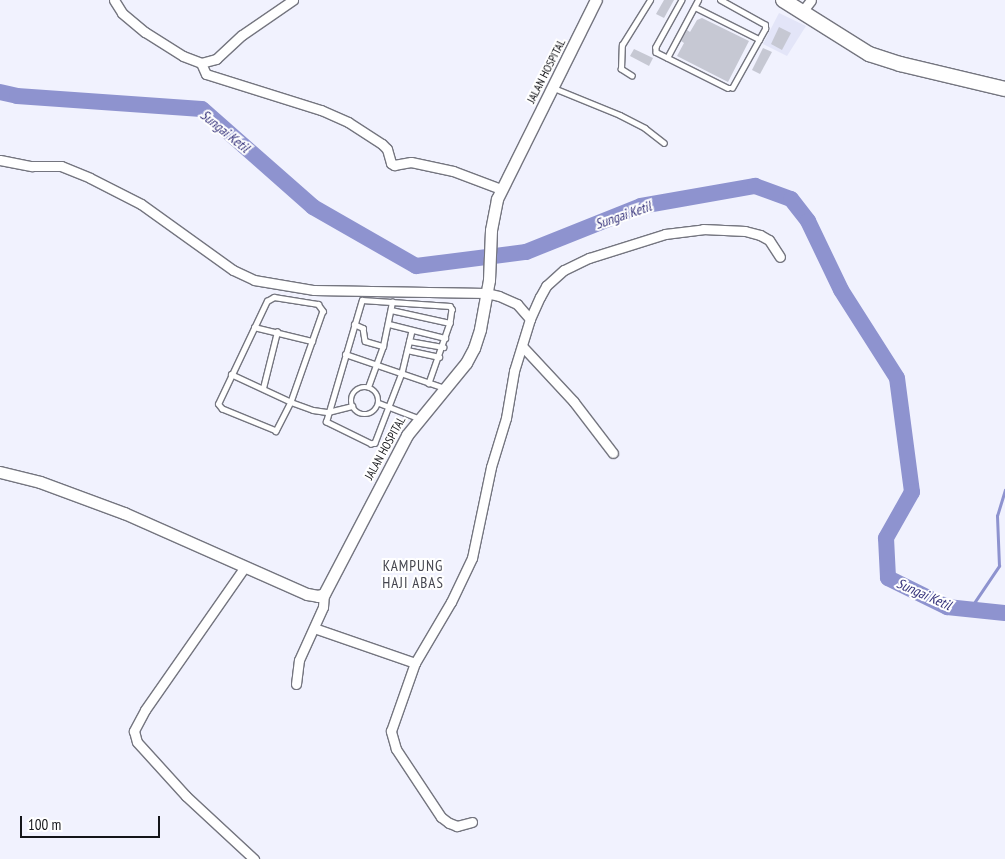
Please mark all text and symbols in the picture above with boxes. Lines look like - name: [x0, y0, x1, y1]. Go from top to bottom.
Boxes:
- street label: JALAN HOSPITAL: [524, 37, 568, 105]
- water label: Sungai Ketil: [197, 106, 253, 156]
- water label: Sungai Ketil: [593, 198, 653, 232]
- street label: JALAN HOSPITAL: [362, 414, 408, 482]
- district label: KAMPUNG HAJI ABAS: [381, 556, 445, 591]
- water label: Sungai Ketil: [894, 574, 954, 614]
- scale bar: [22, 806, 162, 838]
- text: 100 m: [28, 815, 61, 834]

